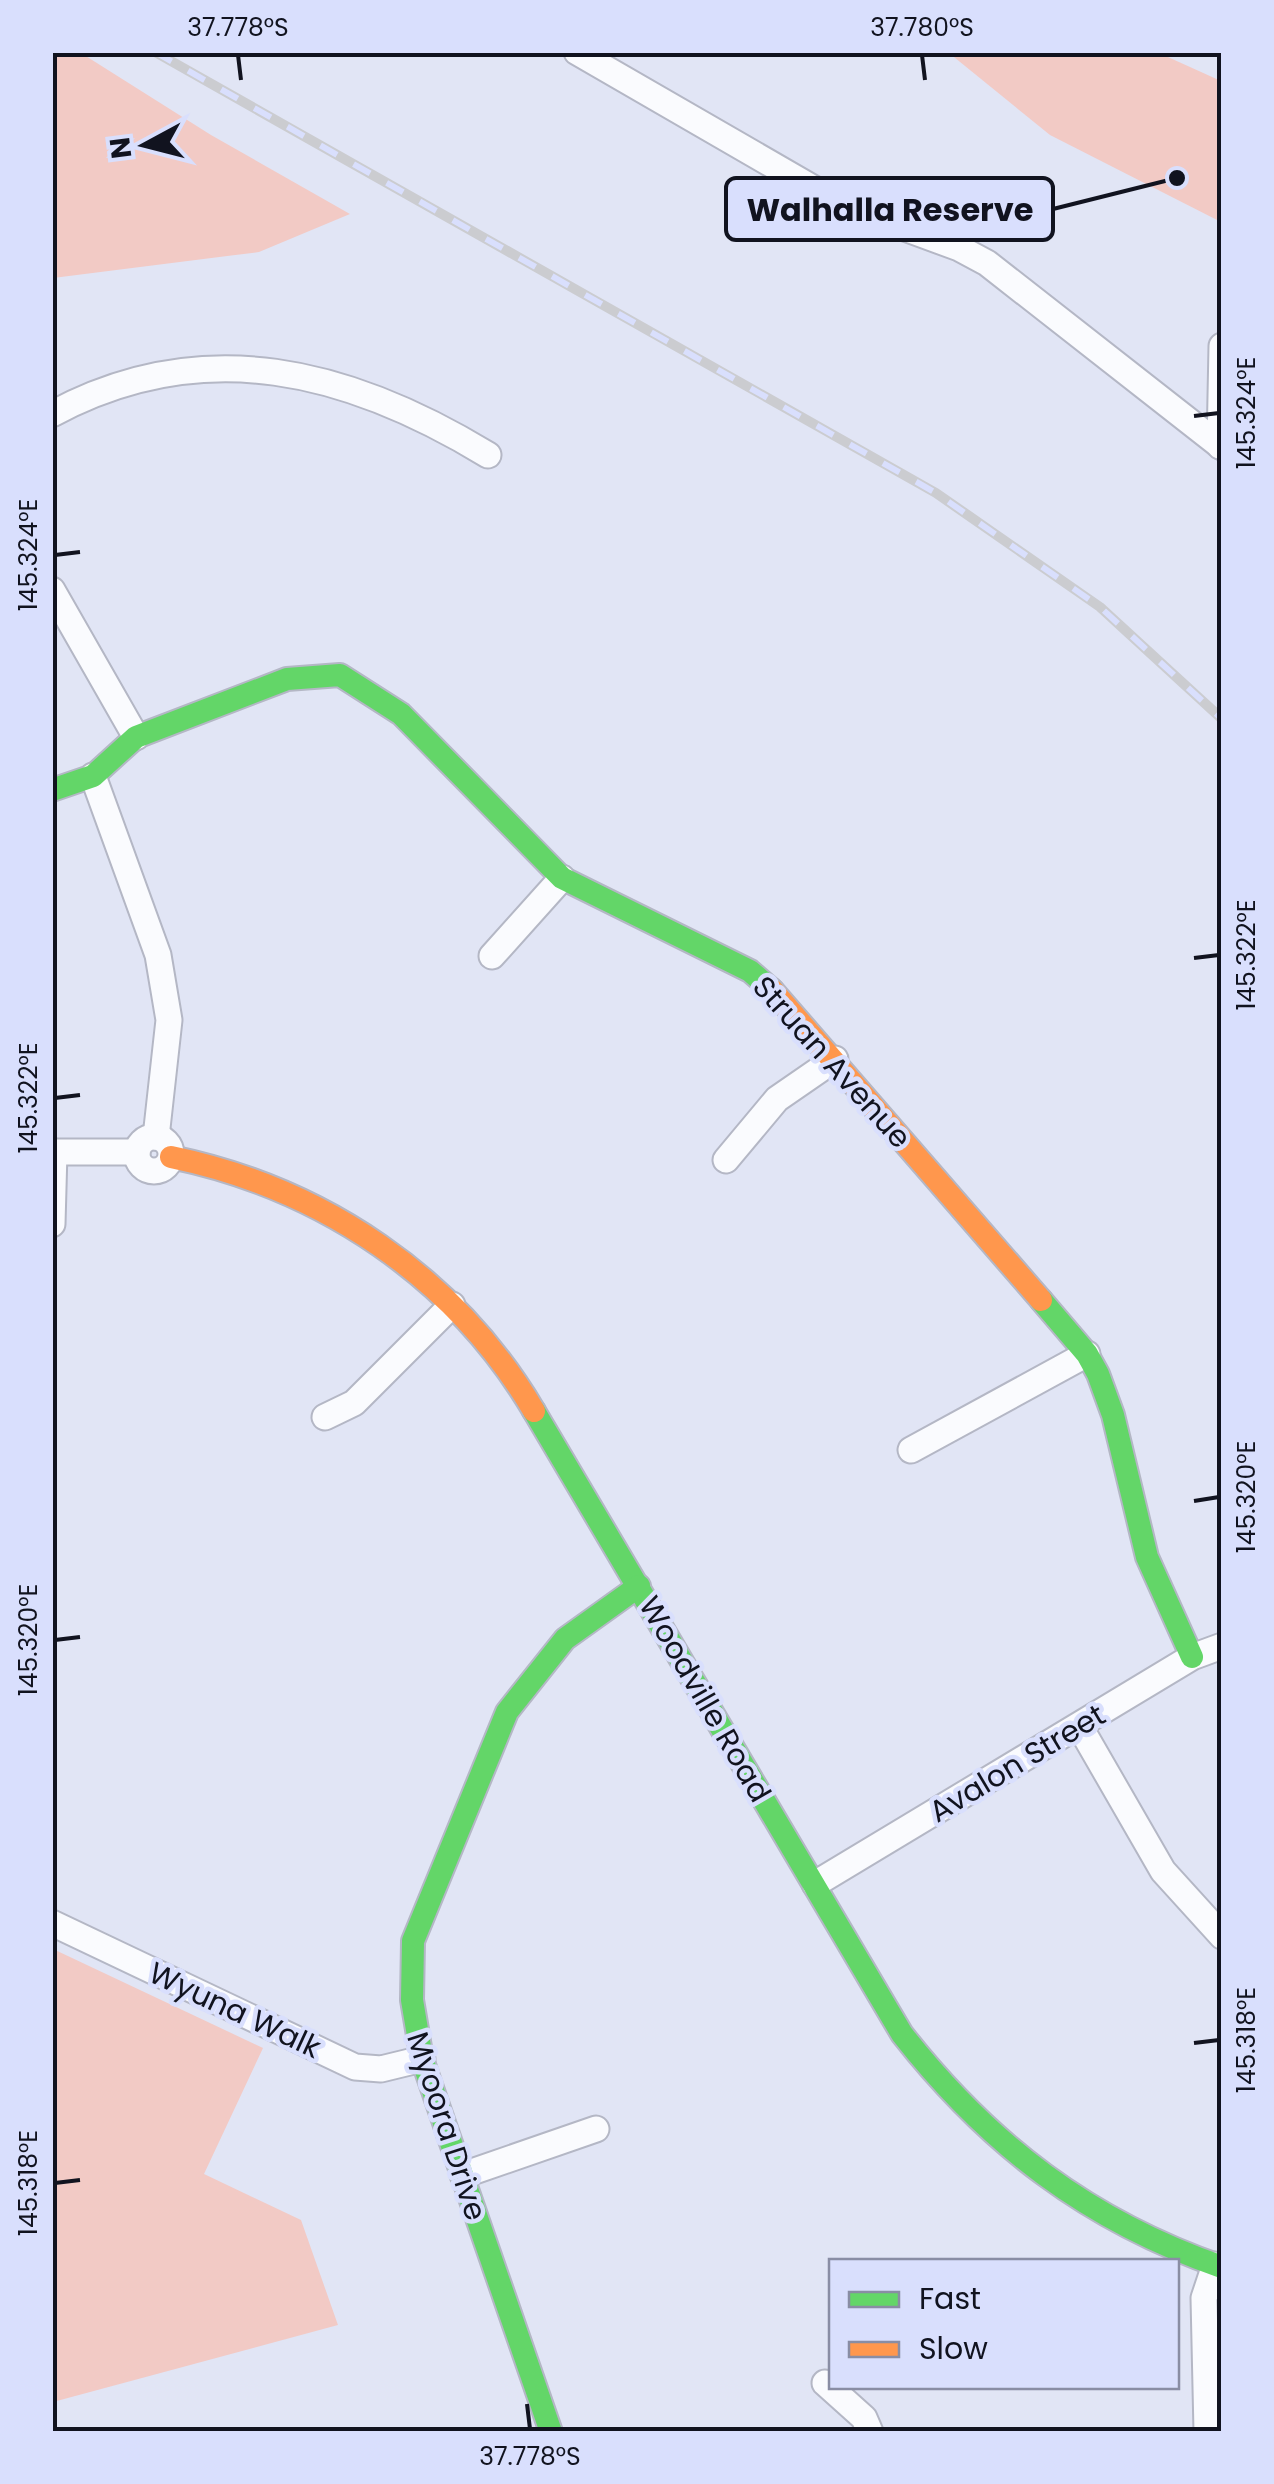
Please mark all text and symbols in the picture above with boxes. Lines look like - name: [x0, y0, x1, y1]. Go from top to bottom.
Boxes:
- text: 37.778°S: [187, 10, 289, 45]
- text: 37.780°S: [870, 10, 974, 45]
- north arrow: [95, 95, 195, 195]
- text: N: [100, 135, 141, 161]
- callout: Walhalla Reserve: [726, 178, 1053, 240]
- text: Walhalla Reserve: [746, 187, 1034, 232]
- text: 145.324°E: [1229, 357, 1264, 469]
- text: 145.324°E: [11, 499, 46, 611]
- text: 145.322°E: [1229, 899, 1264, 1011]
- street label: Struan Avenue: [743, 966, 921, 1158]
- text: 145.322°E: [11, 1042, 46, 1154]
- text: 145.320°E: [1229, 1441, 1264, 1553]
- text: 145.320°E: [11, 1584, 46, 1696]
- street label: Woodville Road: [628, 1588, 782, 1810]
- street label: Avalon Street: [921, 1693, 1113, 1833]
- street label: Wyuna Walk: [142, 1951, 329, 2069]
- text: 145.318°E: [1229, 1987, 1264, 2093]
- street label: Myoora Drive: [396, 2026, 498, 2226]
- text: 145.318°E: [11, 2130, 46, 2236]
- legend: [829, 2259, 1179, 2389]
- text: Fast: [919, 2277, 981, 2320]
- text: Slow: [919, 2327, 988, 2370]
- text: 37.778°S: [479, 2439, 581, 2474]

